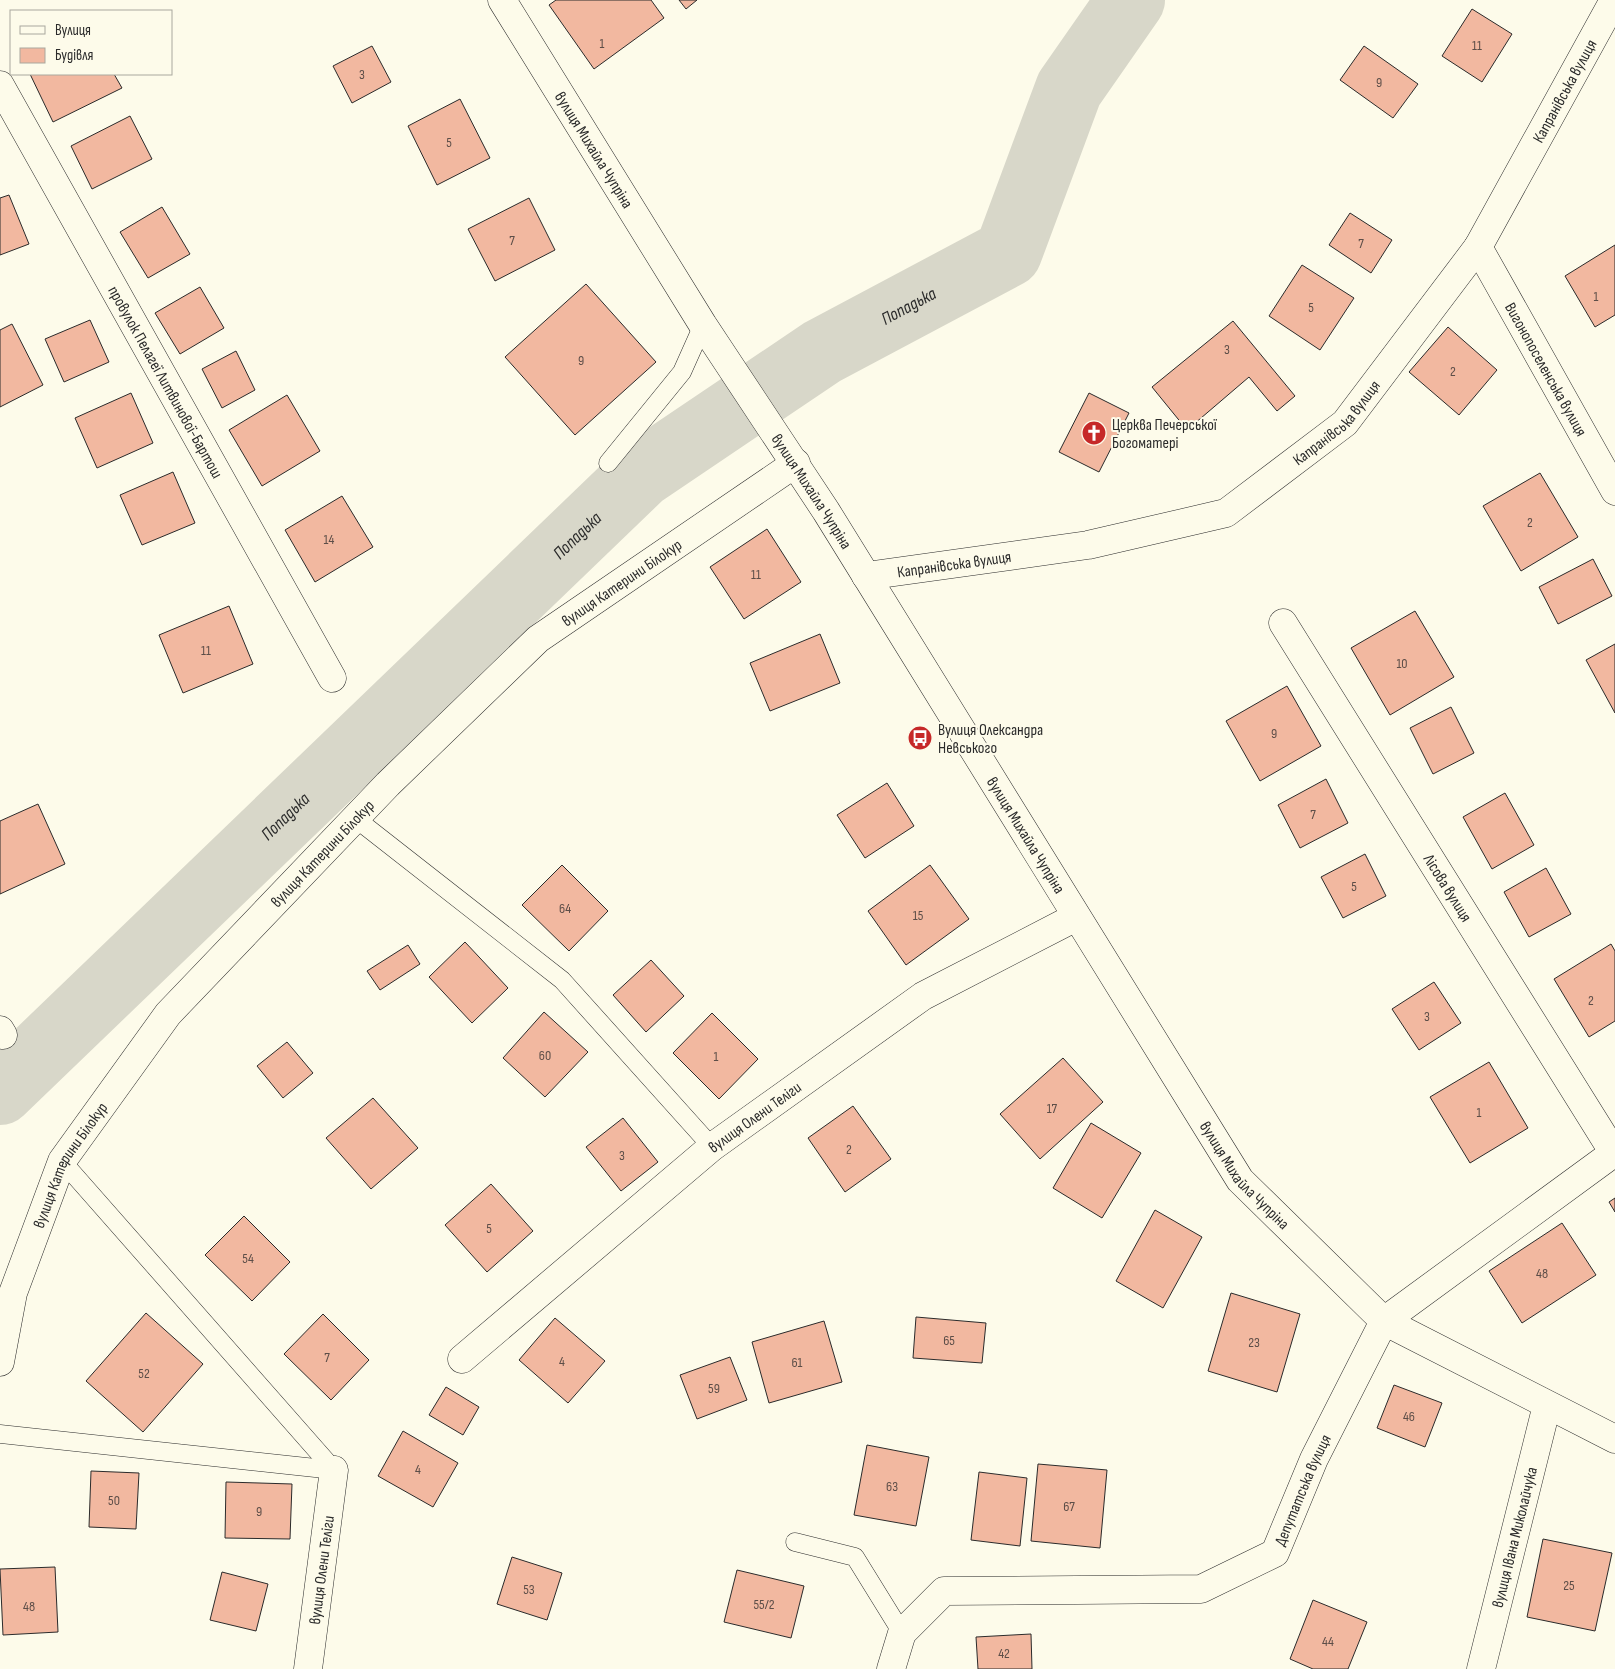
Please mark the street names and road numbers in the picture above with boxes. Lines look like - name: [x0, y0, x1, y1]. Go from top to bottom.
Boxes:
- street label: Капранівська вулиця: [1529, 37, 1601, 146]
- street label: вулиця Михайла Чупріна: [550, 89, 636, 212]
- street label: провулок Пелагеї Литвинової-Бартош: [103, 283, 226, 482]
- street label: Вигонопоселенська вулиця: [1500, 300, 1590, 440]
- street label: Капранівська вулиця: [1290, 377, 1385, 470]
- street label: вулиця Михайла Чупріна: [767, 431, 855, 553]
- street label: вулиця Катерини Білокур: [559, 536, 686, 631]
- street label: Капранівська вулиця: [896, 548, 1013, 583]
- street label: вулиця Михайла Чупріна: [982, 774, 1068, 897]
- street label: вулиця Катерини Білокур: [267, 797, 379, 912]
- street label: Лісова вулиця: [1418, 850, 1475, 926]
- street label: вулиця Олени Теліги: [705, 1078, 805, 1157]
- street label: вулиця Катерини Білокур: [30, 1099, 112, 1231]
- street label: вулиця Михайла Чупріна: [1195, 1118, 1293, 1234]
- street label: Депутатська вулиця: [1271, 1432, 1336, 1549]
- street label: вулиця Івана Миколайчука: [1489, 1465, 1542, 1610]
- street label: вулиця Олени Теліги: [306, 1514, 339, 1626]

